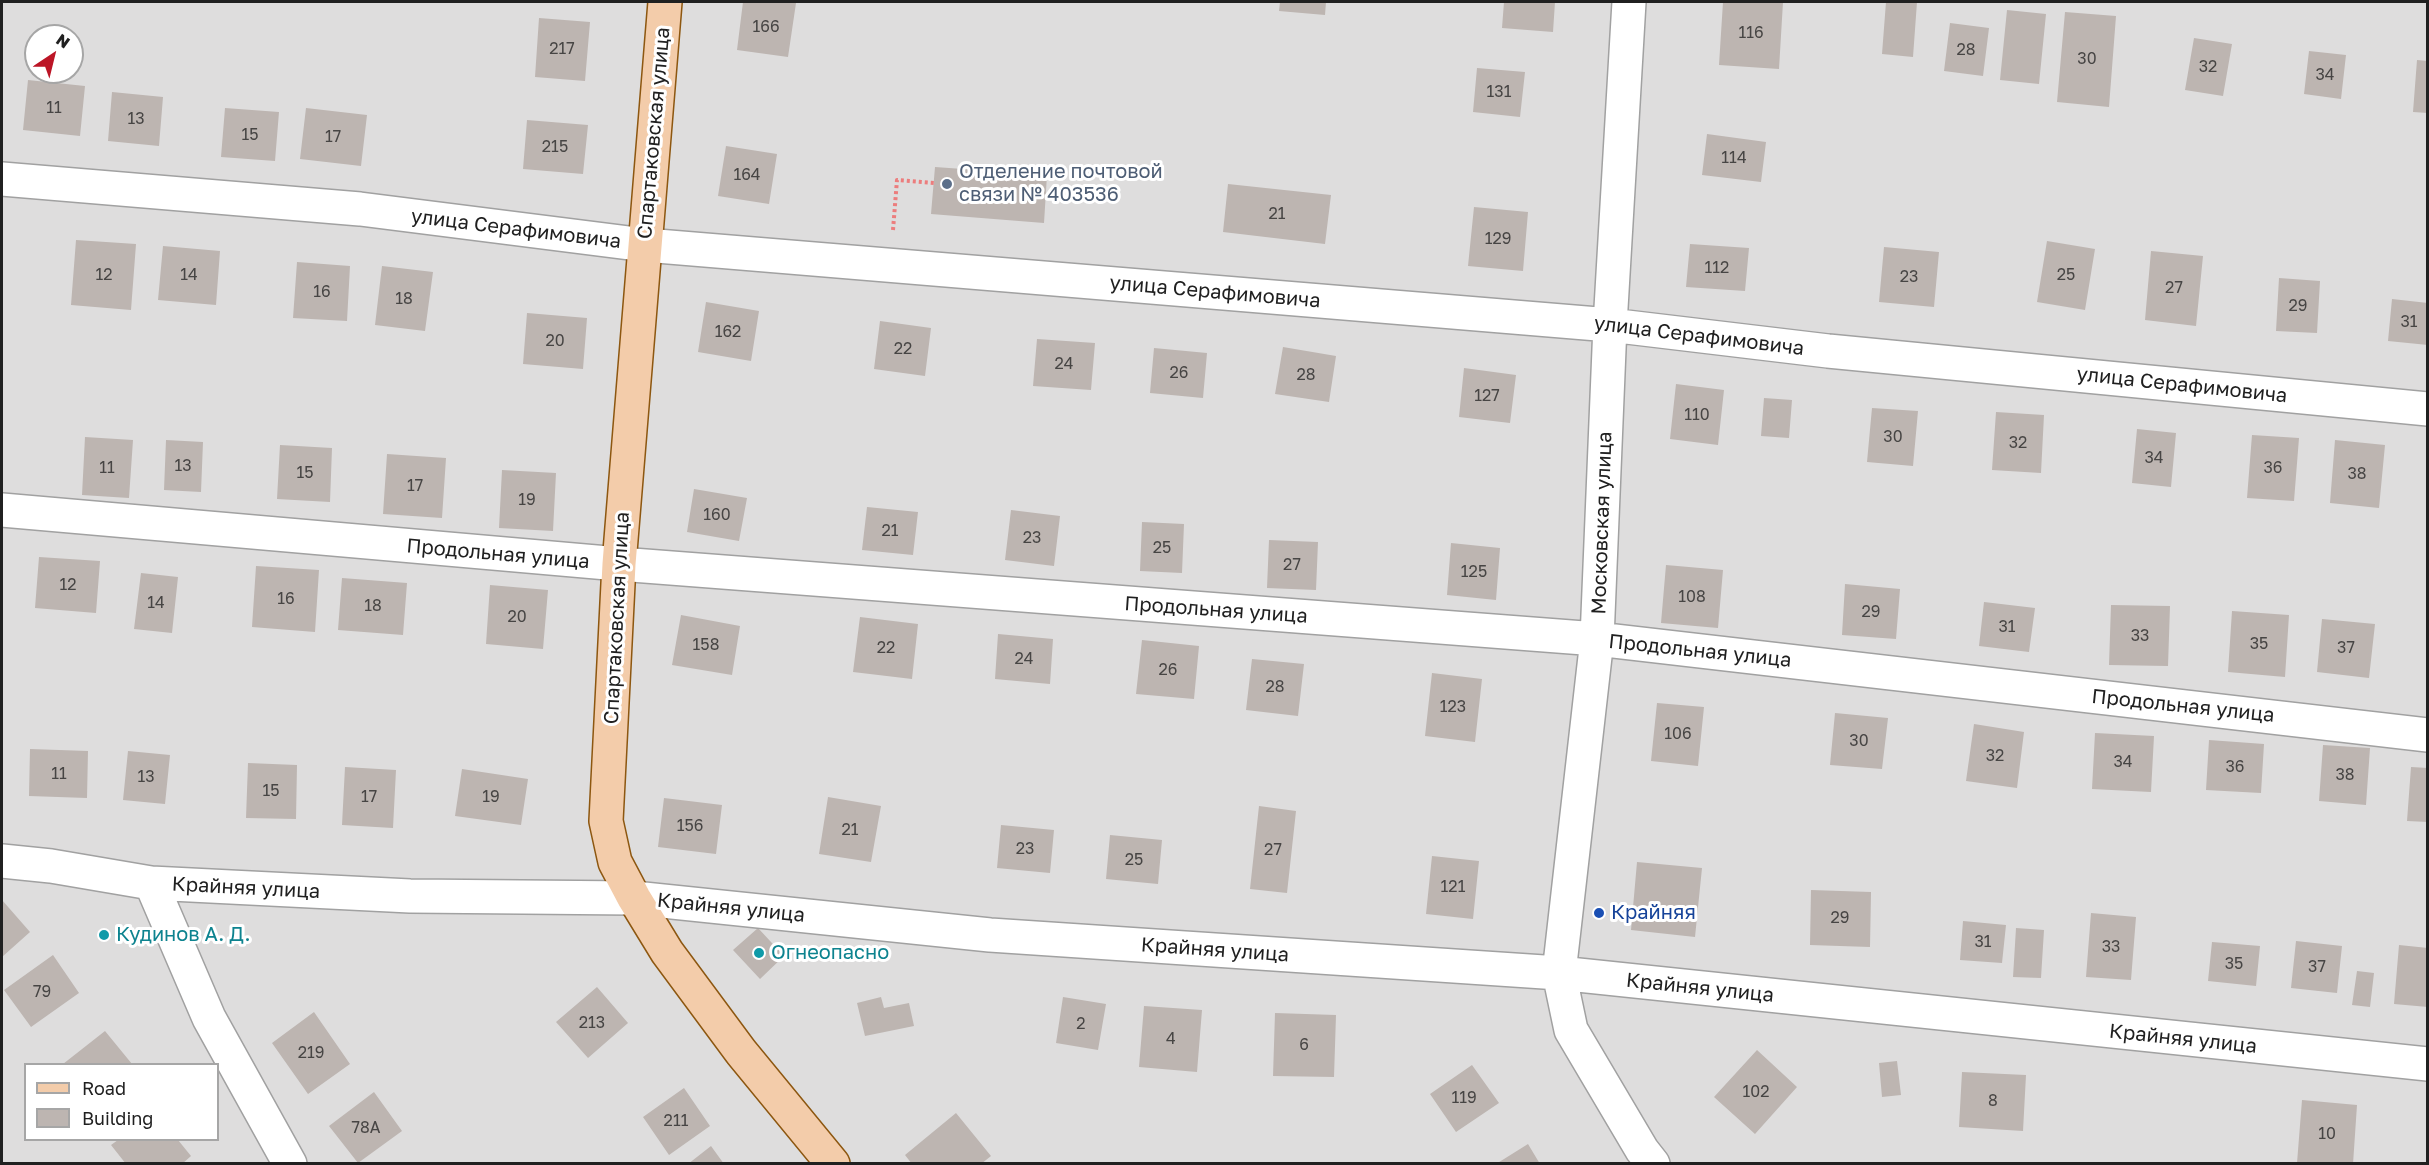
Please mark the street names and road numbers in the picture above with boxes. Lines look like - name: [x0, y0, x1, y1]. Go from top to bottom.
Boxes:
- street label: Спартаковская улица: [633, 26, 675, 240]
- street label: улица Серафимовича: [409, 204, 623, 254]
- street label: улица Серафимовича: [1109, 271, 1321, 313]
- street label: улица Серафимовича: [1592, 311, 1806, 361]
- street label: улица Серафимовича: [2075, 362, 2289, 408]
- street label: Московская улица: [1587, 431, 1617, 615]
- street label: Спартаковская улица: [599, 511, 635, 725]
- street label: Продольная улица: [405, 534, 591, 574]
- street label: Продольная улица: [1124, 592, 1308, 628]
- street label: Продольная улица: [1607, 629, 1793, 673]
- street label: Продольная улица: [2090, 684, 2276, 728]
- street label: Крайняя улица: [171, 872, 321, 904]
- street label: Крайняя улица: [656, 888, 806, 928]
- street label: Крайняя улица: [1140, 933, 1290, 967]
- street label: Крайняя улица: [1625, 968, 1775, 1008]
- street label: Крайняя улица: [2108, 1019, 2258, 1059]

